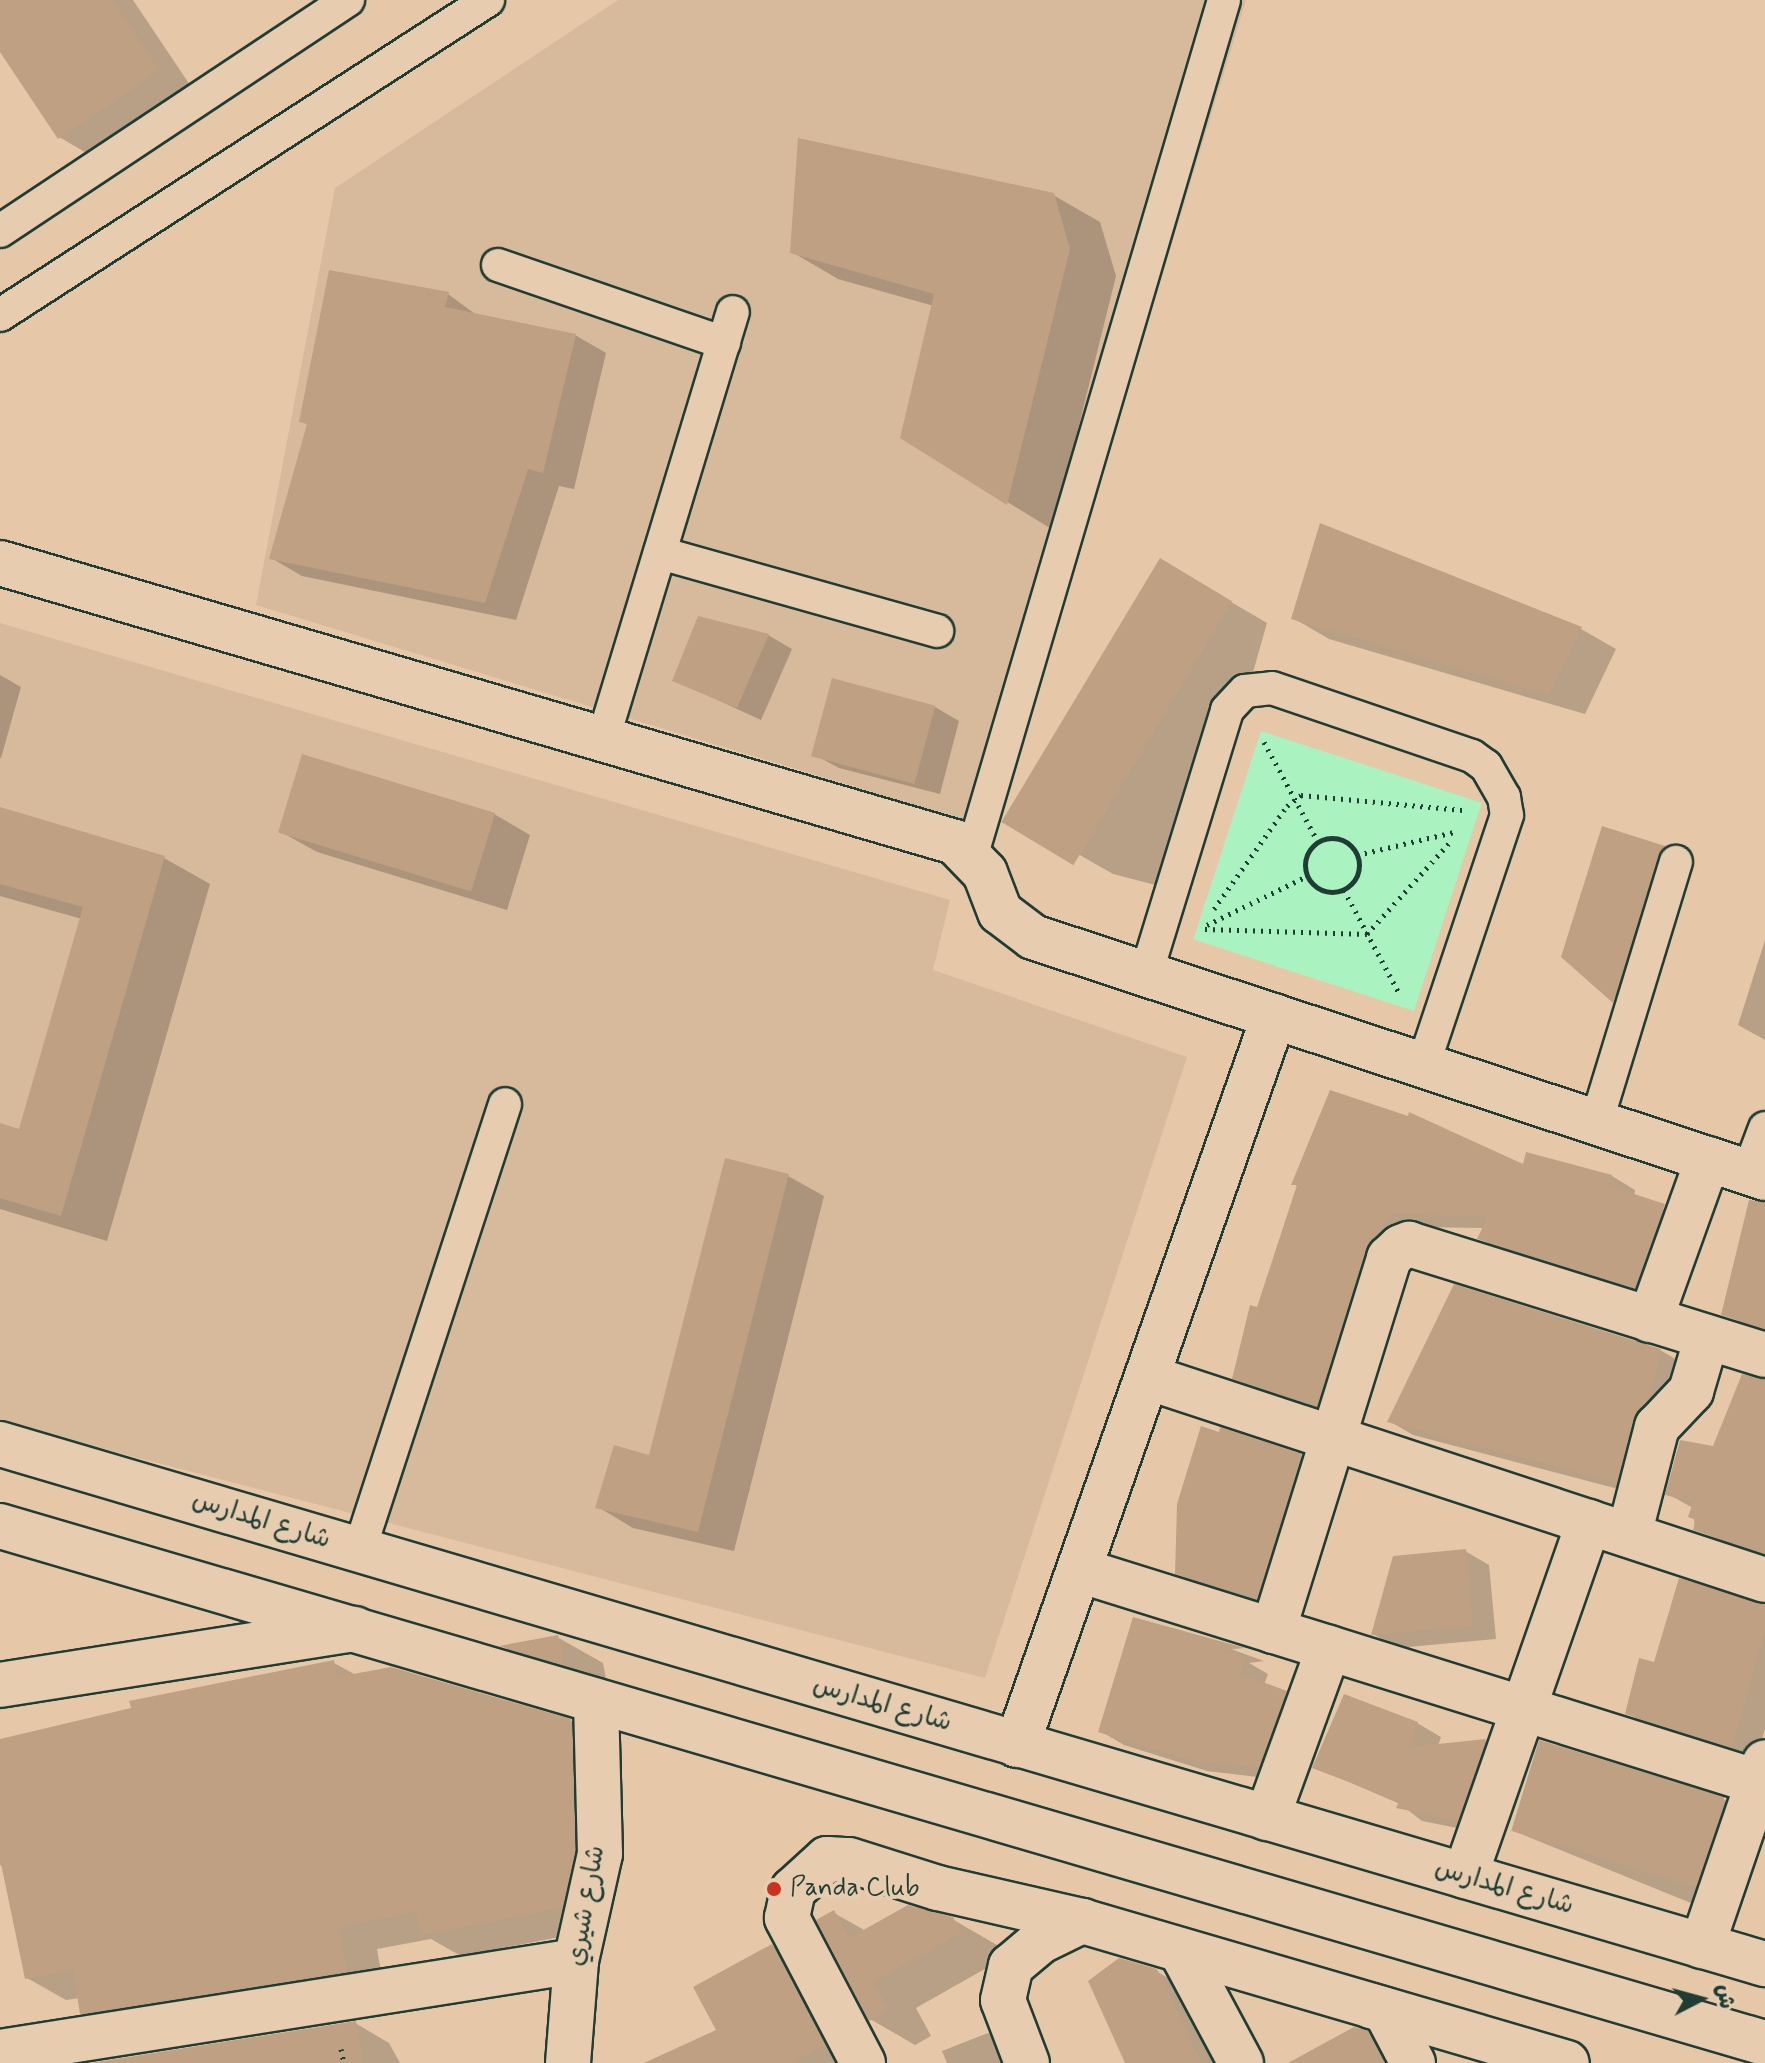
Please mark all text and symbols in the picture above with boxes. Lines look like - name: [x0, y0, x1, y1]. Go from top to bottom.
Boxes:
- street label: شارع المدارس: [188, 1485, 334, 1557]
- street label: شارع المدارس: [809, 1670, 955, 1740]
- street label: شارع شيري: [561, 1843, 613, 1969]
- street label: شارع المدارس: [1431, 1853, 1577, 1923]
- place label: Panda Club: [790, 1873, 917, 1905]
- marker: Panda Club: [765, 1880, 783, 1898]
- north arrow: [1661, 1959, 1741, 2039]
- text: ش: [1710, 1983, 1740, 2010]

